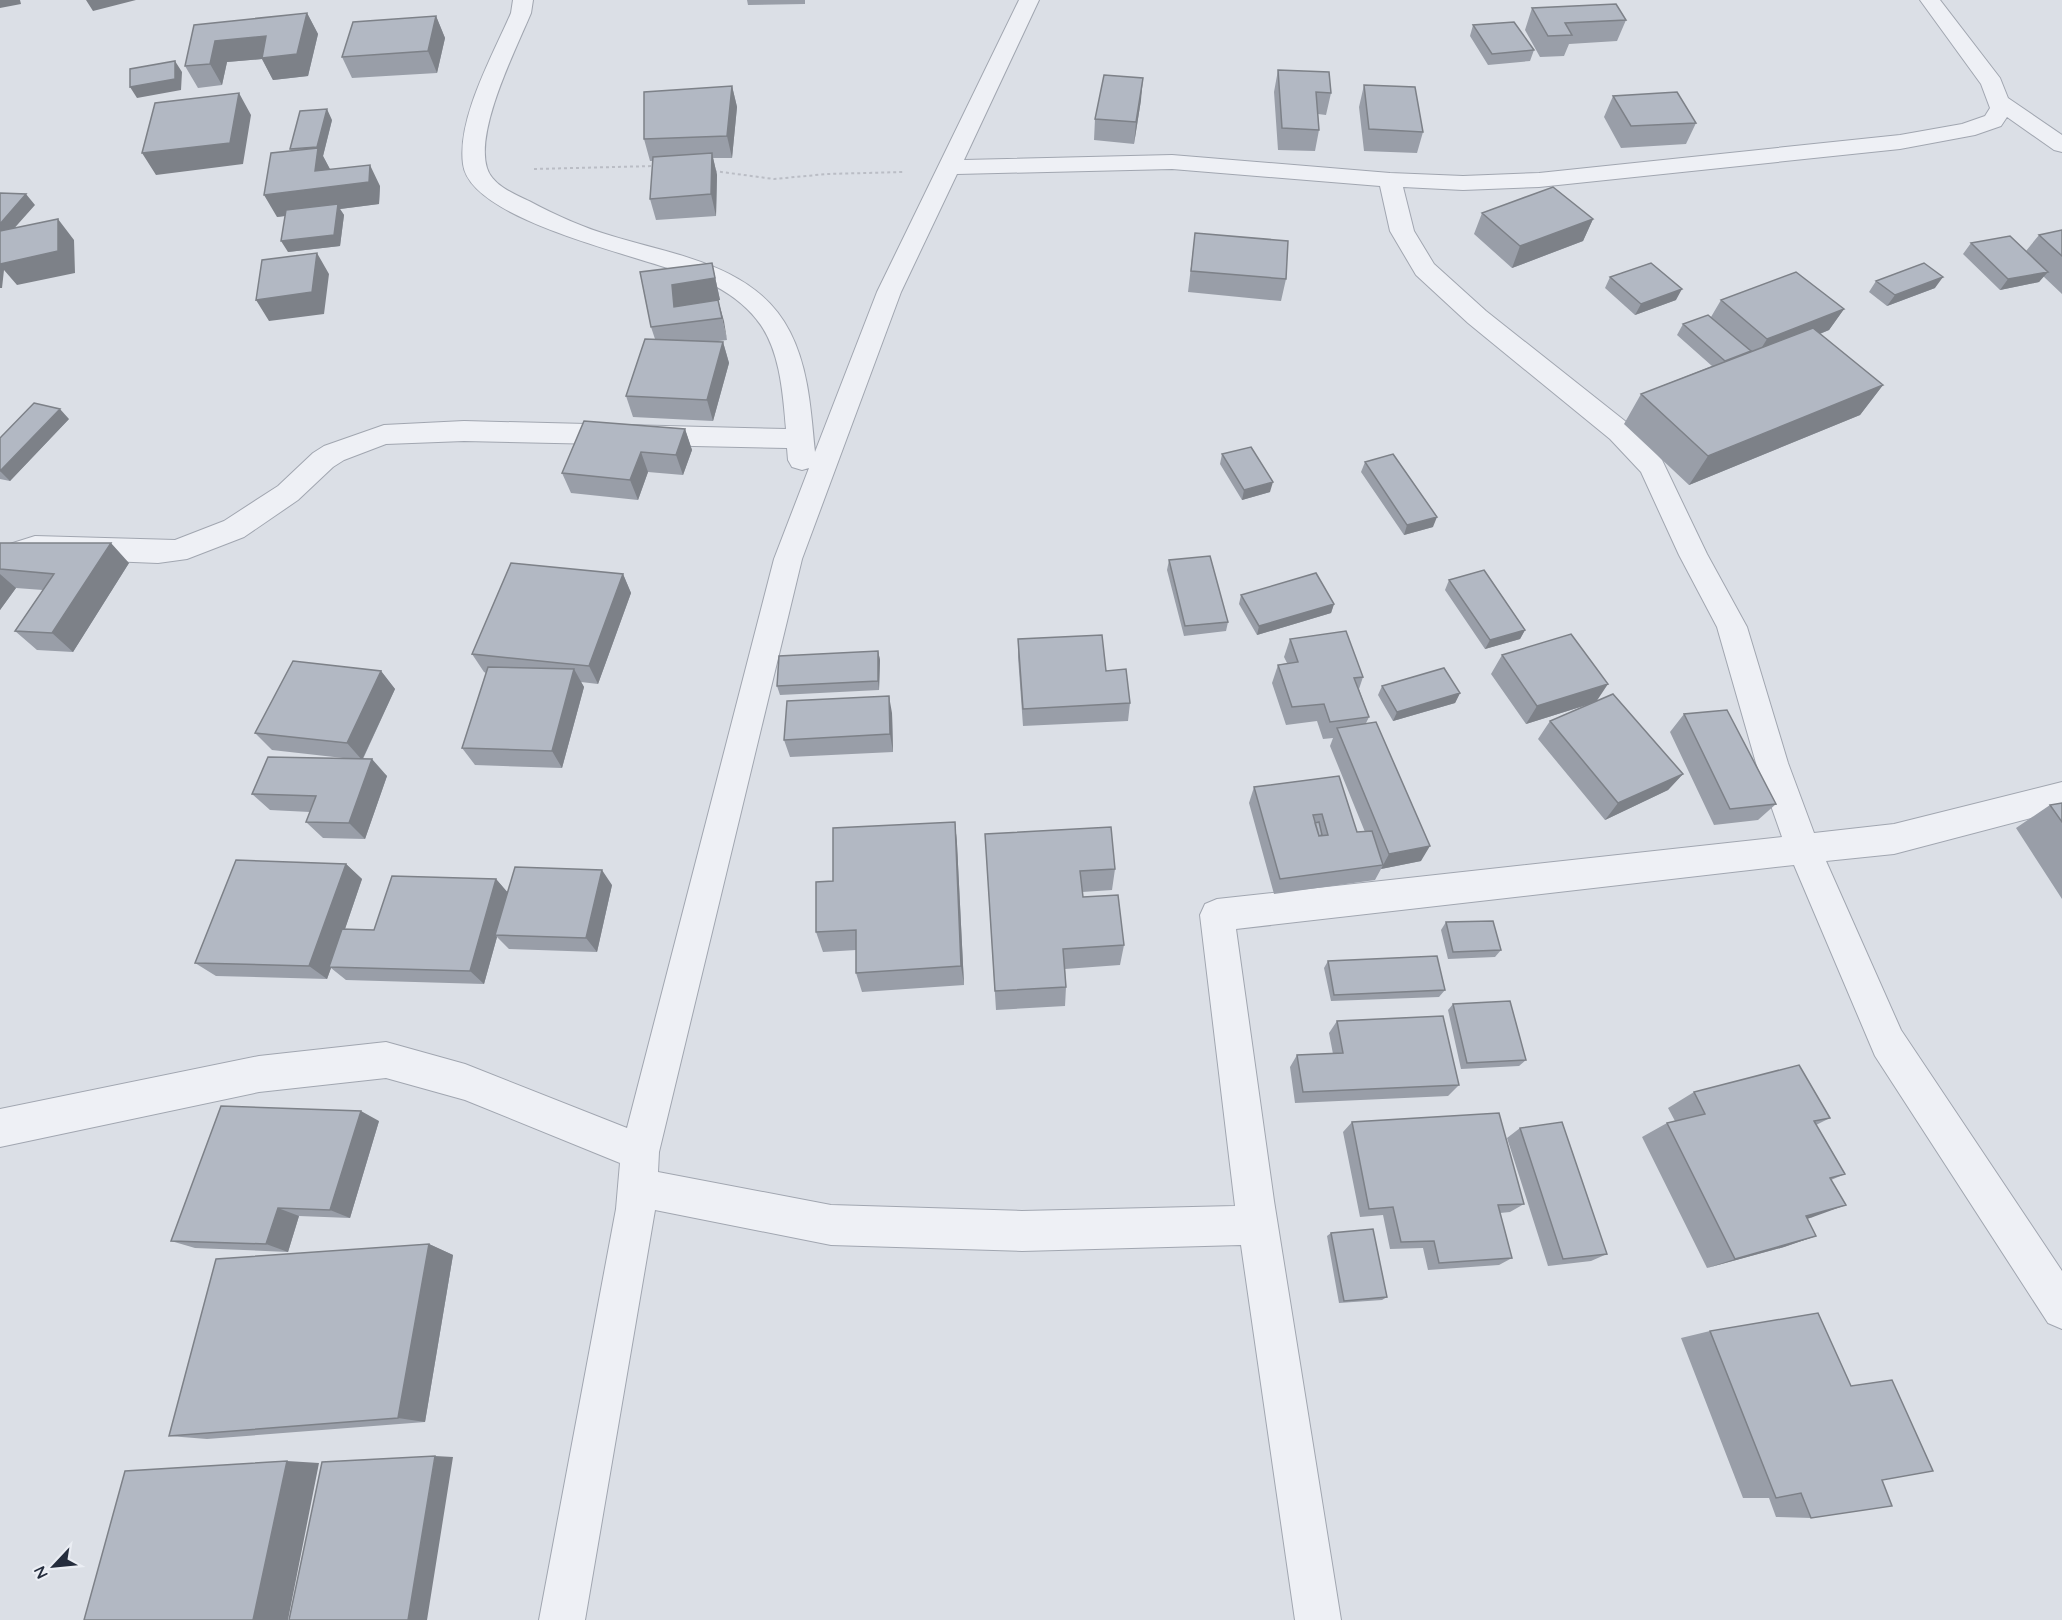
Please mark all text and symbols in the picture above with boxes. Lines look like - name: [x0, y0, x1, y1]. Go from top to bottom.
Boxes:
- north arrow: [24, 1536, 84, 1596]
- text: N: [29, 1563, 52, 1582]

